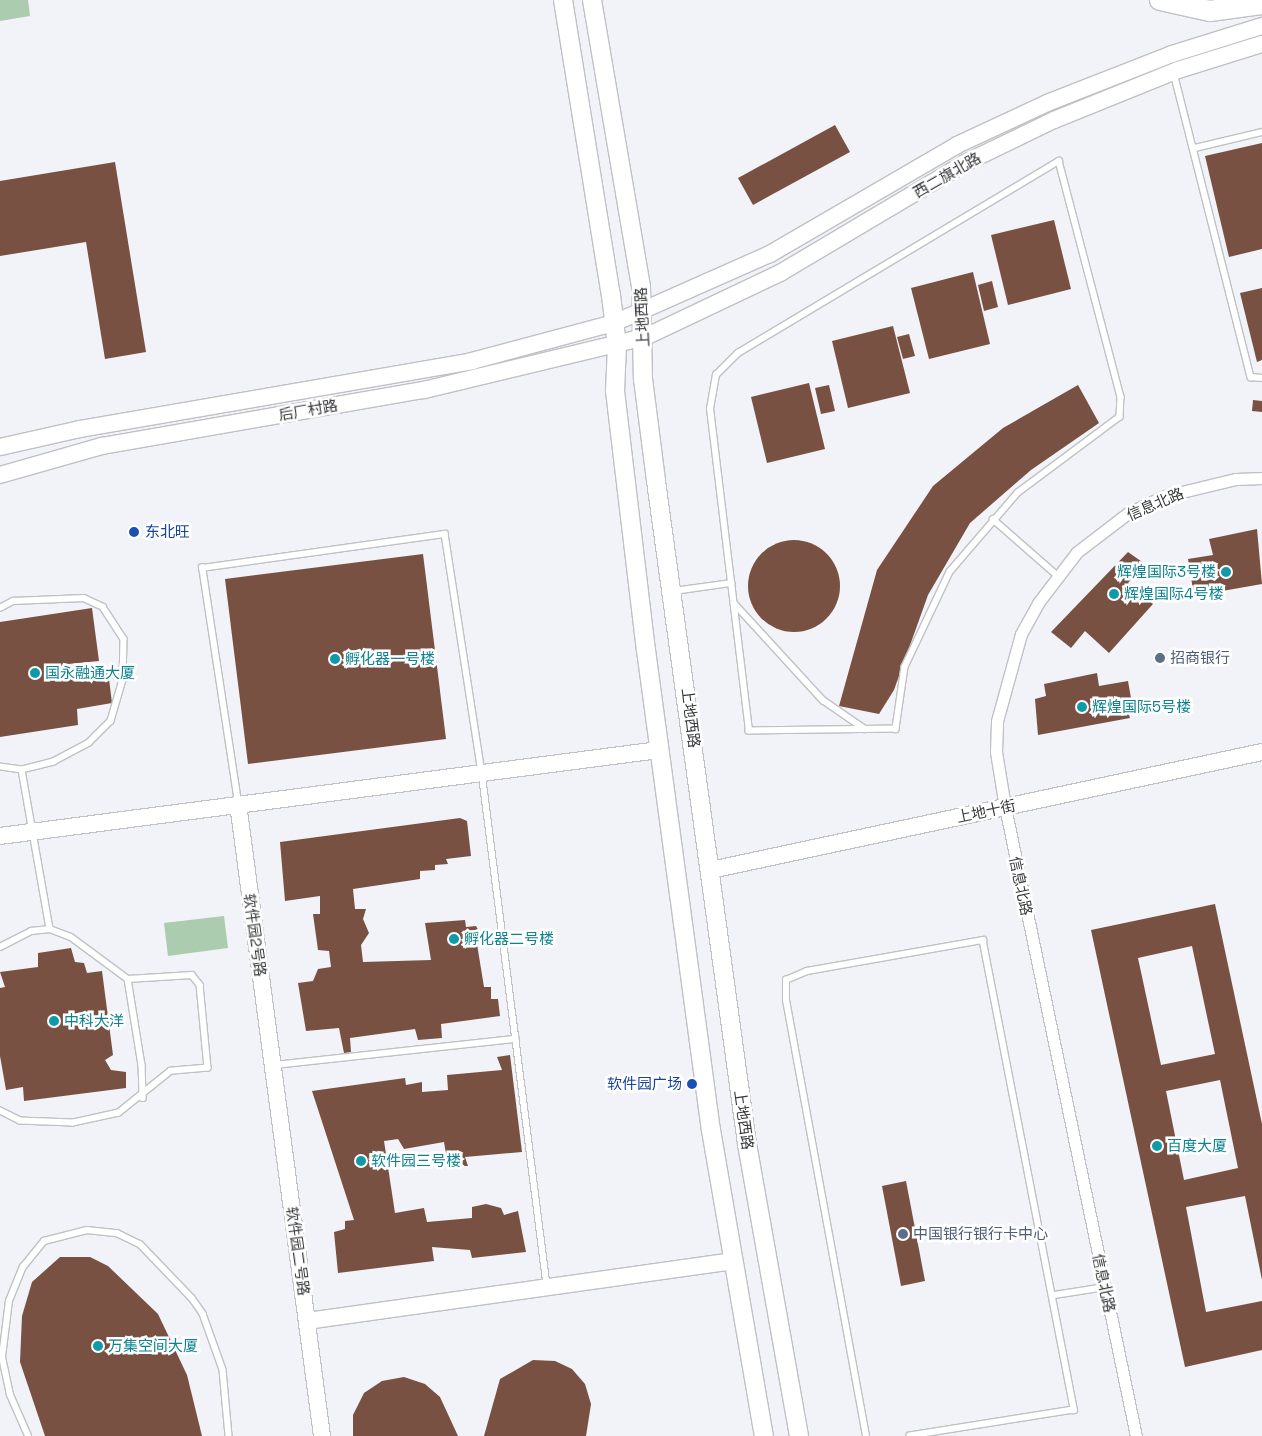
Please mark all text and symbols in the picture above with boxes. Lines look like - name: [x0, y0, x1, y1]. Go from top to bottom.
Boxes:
- street label: 西二旗北路: [910, 148, 984, 202]
- street label: 上地西路: [631, 287, 653, 347]
- street label: 后厂村路: [277, 396, 339, 424]
- street label: 信息北路: [1124, 484, 1186, 524]
- place label: 东北旺: [145, 523, 190, 541]
- marker: 东北旺: [127, 525, 141, 539]
- place label: 辉煌国际3号楼: [1117, 563, 1216, 581]
- marker: 辉煌国际3号楼: [1220, 566, 1232, 578]
- place label: 辉煌国际4号楼: [1124, 585, 1223, 603]
- marker: 辉煌国际4号楼: [1108, 588, 1120, 600]
- place label: 招商银行: [1170, 649, 1230, 667]
- place label: 孵化器一号楼: [345, 650, 435, 668]
- marker: 招商银行: [1154, 652, 1166, 664]
- marker: 孵化器一号楼: [329, 653, 341, 665]
- place label: 国永融通大厦: [45, 664, 135, 682]
- marker: 国永融通大厦: [29, 667, 41, 679]
- street label: 上地西路: [678, 687, 704, 749]
- place label: 辉煌国际5号楼: [1092, 698, 1191, 716]
- marker: 辉煌国际5号楼: [1076, 701, 1088, 713]
- street label: 上地十街: [955, 796, 1017, 826]
- street label: 信息北路: [1006, 855, 1036, 917]
- street label: 软件园2号路: [240, 892, 270, 978]
- place label: 孵化器二号楼: [464, 930, 554, 948]
- marker: 孵化器二号楼: [448, 933, 460, 945]
- place label: 中科大洋: [64, 1012, 124, 1030]
- marker: 中科大洋: [48, 1015, 60, 1027]
- place label: 软件园广场: [607, 1075, 682, 1093]
- marker: 软件园广场: [686, 1078, 698, 1090]
- street label: 上地西路: [731, 1089, 757, 1151]
- place label: 百度大厦: [1167, 1137, 1227, 1155]
- marker: 百度大厦: [1151, 1140, 1163, 1152]
- place label: 软件园三号楼: [371, 1152, 461, 1170]
- marker: 软件园三号楼: [355, 1155, 367, 1167]
- street label: 软件园二号路: [283, 1205, 313, 1297]
- place label: 中国银行银行卡中心: [913, 1225, 1048, 1243]
- marker: 中国银行银行卡中心: [897, 1228, 909, 1240]
- street label: 信息北路: [1089, 1252, 1119, 1314]
- place label: 万集空间大厦: [108, 1337, 198, 1355]
- marker: 万集空间大厦: [92, 1340, 104, 1352]

